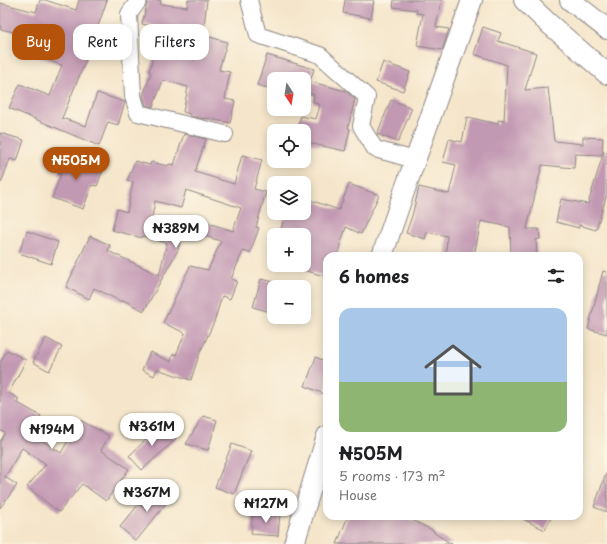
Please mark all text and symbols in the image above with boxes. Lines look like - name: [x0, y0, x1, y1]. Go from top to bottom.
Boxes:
- chip: Buy: [12, 24, 65, 60]
- chip: Rent: [73, 24, 132, 60]
- chip: Filters: [140, 24, 209, 60]
- north arrow: [267, 72, 311, 116]
- map controls: [267, 72, 311, 324]
- button: locate: [267, 124, 311, 168]
- pin: ₦505M: [48, 147, 104, 181]
- text: ₦505M: [52, 150, 100, 169]
- button: layers: [267, 176, 311, 220]
- pin: ₦389M: [148, 215, 204, 249]
- text: ₦389M: [153, 218, 199, 237]
- button: +: [267, 228, 311, 272]
- text: 6 homes: [339, 263, 409, 289]
- icon: filters: [545, 265, 567, 287]
- button: −: [267, 280, 311, 324]
- icon: home: [417, 334, 489, 406]
- pin: ₦361M: [124, 413, 180, 447]
- pin: ₦194M: [24, 416, 80, 450]
- text: ₦361M: [129, 416, 175, 435]
- text: ₦194M: [30, 419, 74, 438]
- text: ₦505M: [339, 440, 403, 466]
- text: 5 rooms · 173 m²: [339, 466, 445, 485]
- pin: ₦367M: [119, 479, 175, 513]
- text: ₦367M: [123, 482, 171, 501]
- text: House: [339, 485, 377, 504]
- pin: ₦127M: [238, 490, 294, 524]
- text: ₦127M: [244, 493, 288, 512]

